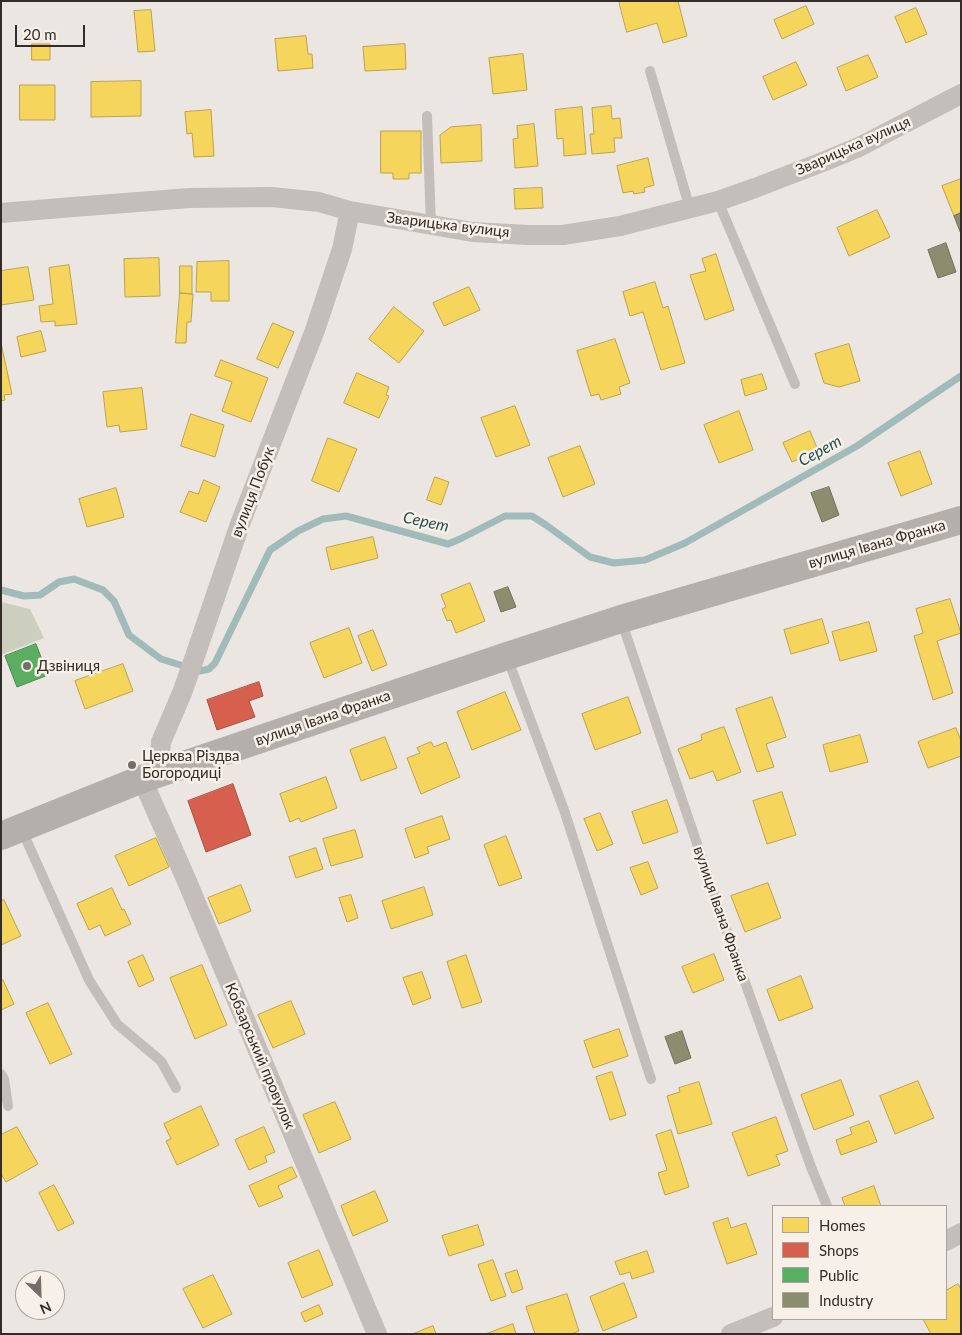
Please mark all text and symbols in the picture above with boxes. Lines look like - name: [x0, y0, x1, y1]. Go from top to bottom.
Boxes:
- scale bar: [18, 15, 88, 47]
- text: 20 m: [23, 25, 57, 43]
- street label: Зварицька вулиця: [793, 113, 913, 179]
- street label: Зварицька вулиця: [385, 209, 511, 241]
- water label: Серет: [795, 431, 845, 471]
- street label: вулиця Побук: [228, 444, 278, 540]
- water label: Серет: [401, 508, 451, 536]
- street label: вулиця Івана Франка: [806, 516, 948, 572]
- place label: Дзвіниця: [37, 657, 100, 675]
- marker: Дзвіниця: [21, 660, 33, 672]
- street label: вулиця Івана Франка: [253, 686, 393, 750]
- place label: Церква Різдва Богородиці: [142, 747, 239, 782]
- marker: Церква Різдва Богородиці: [126, 759, 138, 771]
- street label: вулиця Івана Франка: [689, 844, 753, 984]
- street label: Кобзарський провулок: [221, 980, 299, 1132]
- legend: [772, 1205, 947, 1320]
- text: Homes: [819, 1216, 865, 1234]
- text: Shops: [819, 1241, 859, 1259]
- text: Public: [819, 1266, 859, 1284]
- north arrow: [15, 1270, 65, 1320]
- text: Industry: [819, 1291, 873, 1309]
- text: N: [38, 1298, 54, 1318]

